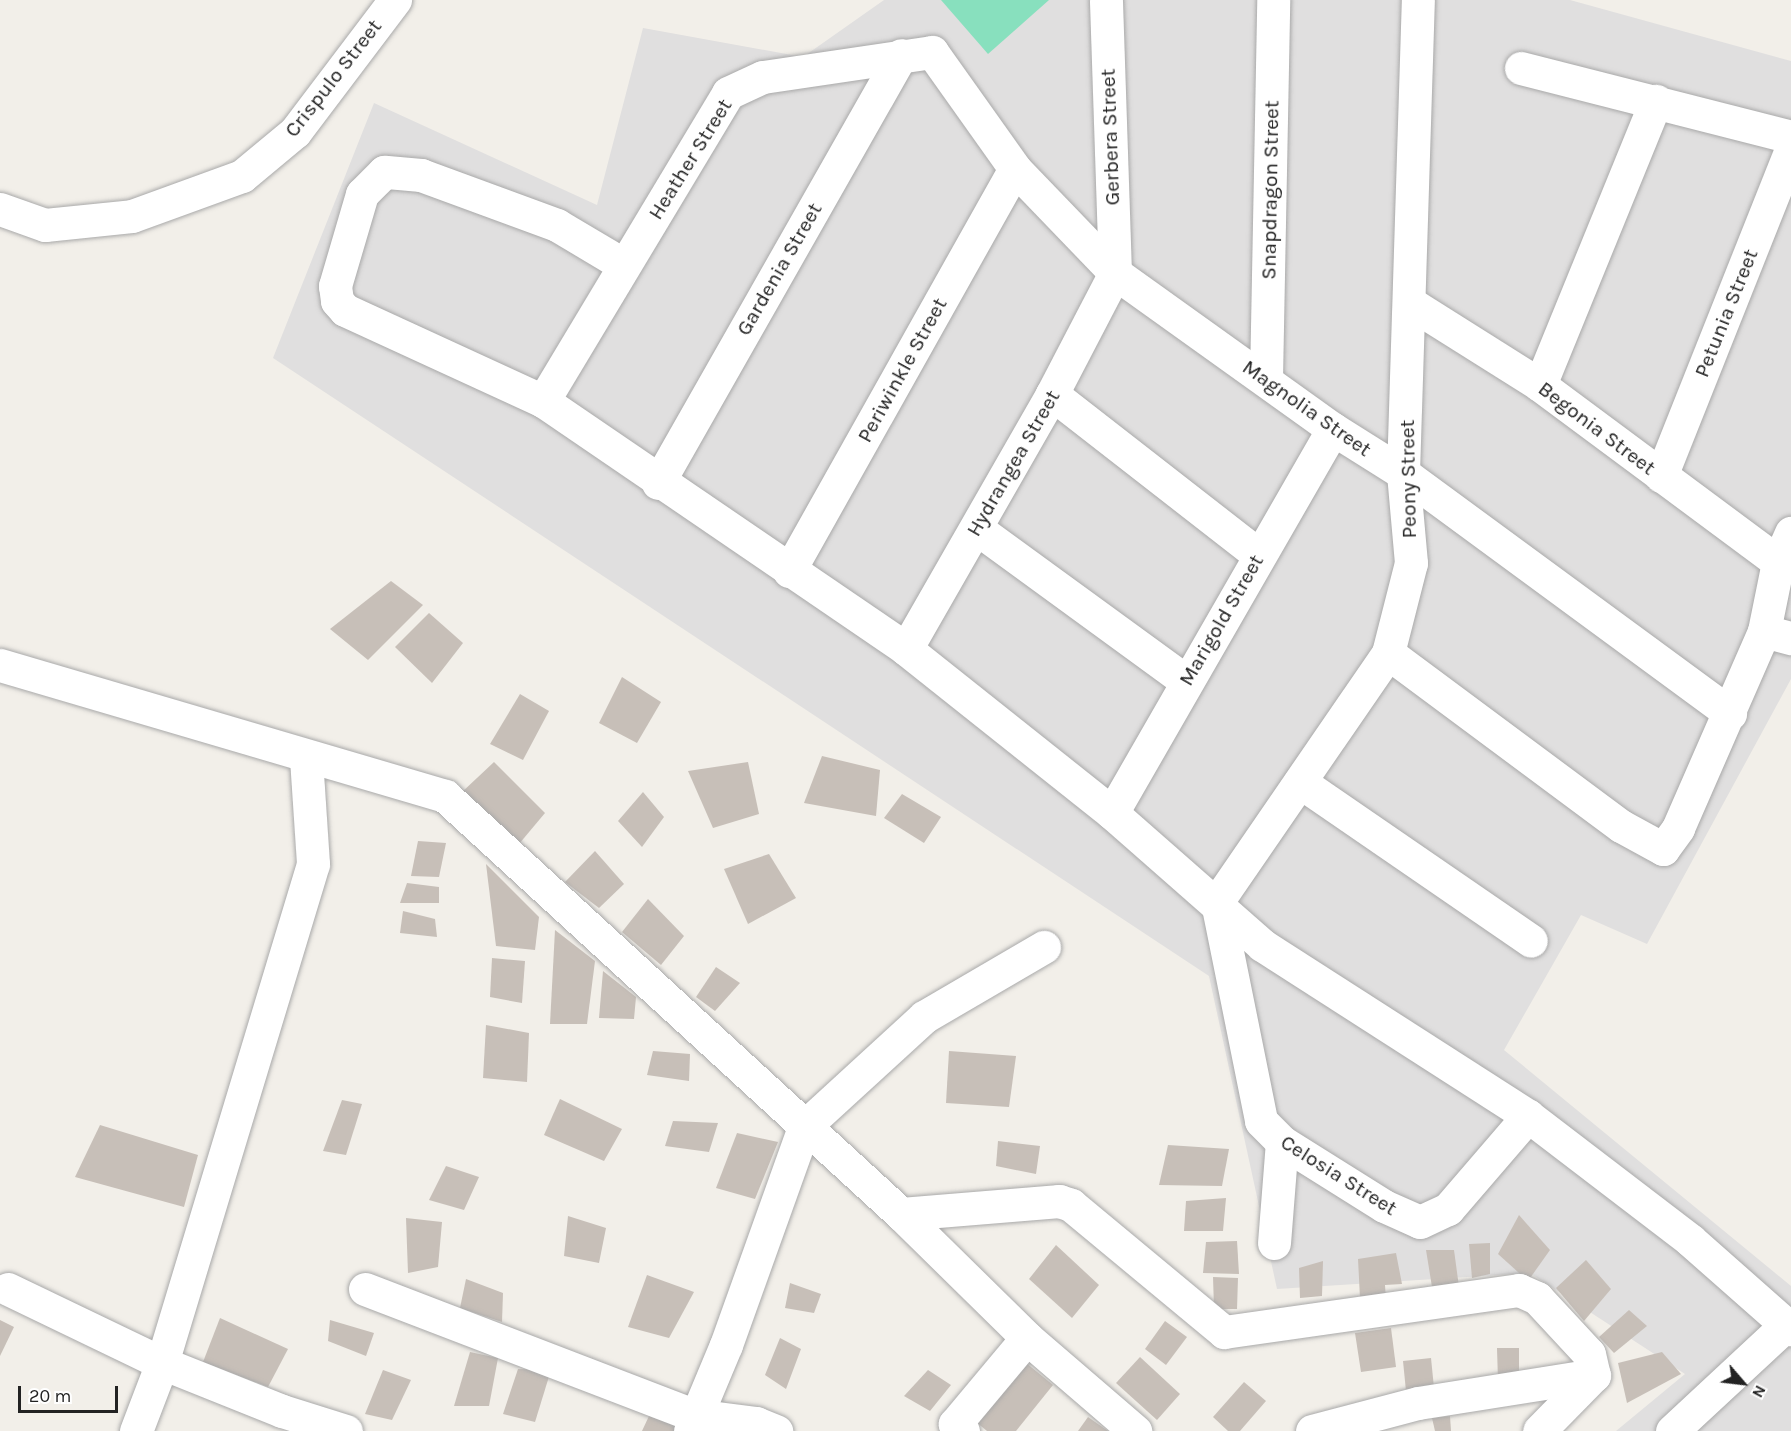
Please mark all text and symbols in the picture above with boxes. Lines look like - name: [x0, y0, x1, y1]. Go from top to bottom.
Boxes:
- street label: Crispulo Street: [279, 14, 387, 142]
- street label: Gerbera Street: [1095, 68, 1125, 206]
- street label: Heather Street: [643, 94, 737, 224]
- street label: Snapdragon Street: [1256, 100, 1284, 280]
- street label: Gardenia Street: [731, 198, 827, 340]
- street label: Petunia Street: [1689, 245, 1763, 381]
- street label: Periwinkle Street: [852, 293, 952, 447]
- street label: Magnolia Street: [1238, 354, 1376, 462]
- street label: Begonia Street: [1533, 376, 1661, 480]
- street label: Hydrangea Street: [961, 385, 1065, 541]
- street label: Peony Street: [1394, 419, 1422, 539]
- street label: Marigold Street: [1173, 550, 1269, 690]
- street label: Celosia Street: [1276, 1129, 1402, 1221]
- north arrow: [1713, 1353, 1773, 1413]
- scale bar: [21, 1374, 122, 1412]
- text: N: [1748, 1382, 1770, 1401]
- text: 20 m: [29, 1385, 71, 1407]

